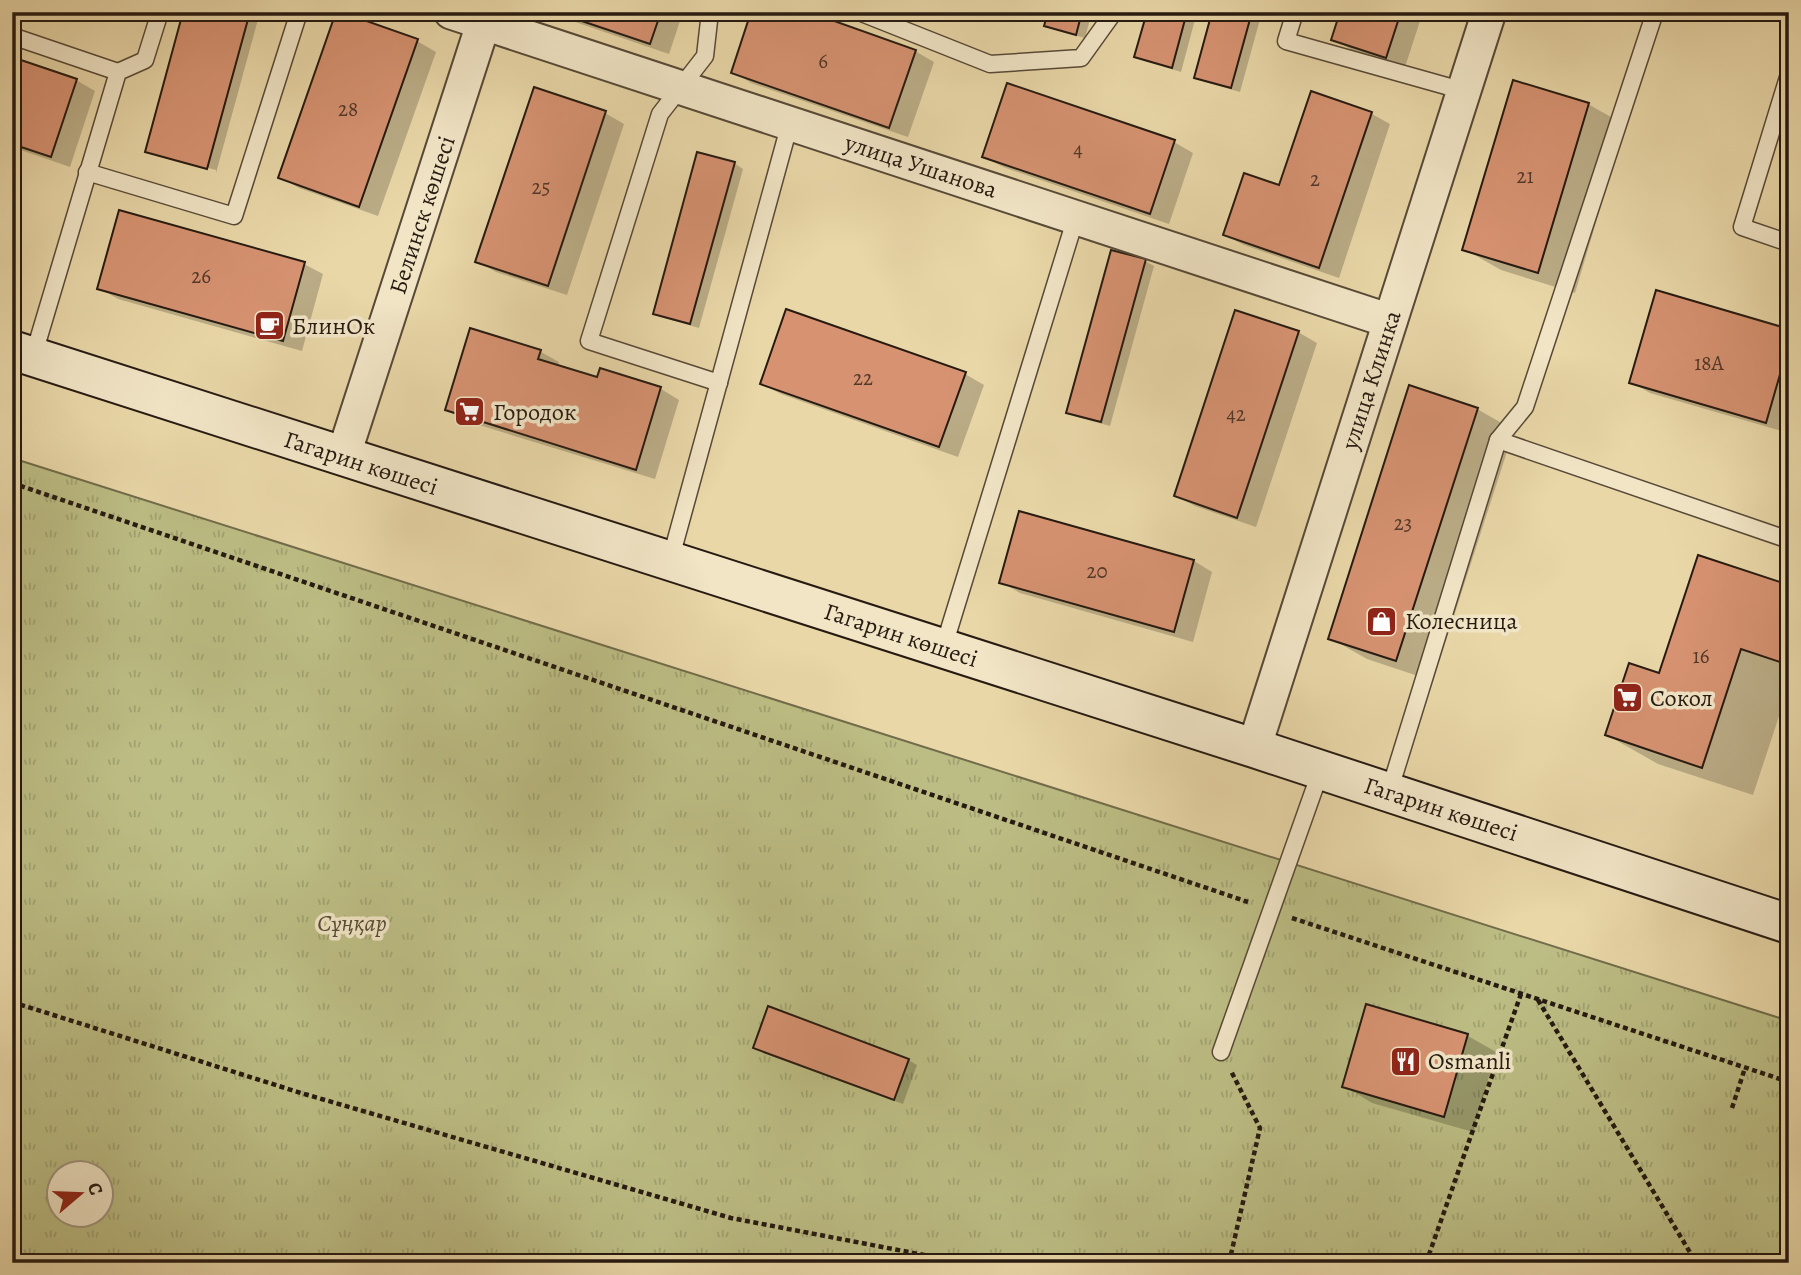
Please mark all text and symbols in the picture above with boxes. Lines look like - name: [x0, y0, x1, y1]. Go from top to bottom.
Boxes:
- house number: 6: [818, 47, 828, 75]
- house number: 28: [338, 95, 358, 123]
- street label: улица Ушанова: [840, 126, 1001, 206]
- street label: Белинск көшесі: [381, 132, 463, 298]
- house number: 4: [1073, 135, 1083, 163]
- house number: 21: [1516, 162, 1534, 190]
- house number: 2: [1310, 165, 1320, 193]
- house number: 25: [531, 173, 551, 201]
- house number: 26: [191, 262, 211, 290]
- street label: улица Клинка: [1333, 306, 1409, 455]
- cafe icon: БлинОк: [252, 309, 286, 343]
- place label: БлинОк: [292, 310, 375, 342]
- house number: 18А: [1694, 349, 1725, 377]
- house number: 22: [853, 364, 873, 392]
- supermarket icon: Городок: [453, 395, 487, 429]
- place label: Городок: [493, 396, 576, 428]
- house number: 42: [1226, 400, 1246, 428]
- street label: Гагарин көшесі: [280, 423, 442, 503]
- house number: 23: [1394, 509, 1412, 537]
- house number: 20: [1086, 557, 1108, 585]
- street label: Гагарин көшесі: [820, 595, 982, 675]
- shop icon: Колесница: [1365, 604, 1399, 638]
- place label: Колесница: [1405, 605, 1517, 637]
- house number: 16: [1693, 642, 1710, 670]
- supermarket icon: Сокол: [1610, 681, 1644, 715]
- place label: Сокол: [1650, 682, 1713, 714]
- street label: Гагарин көшесі: [1360, 769, 1522, 849]
- park label: Сұңқар: [317, 907, 387, 939]
- restaurant icon: Osmanli: [1388, 1044, 1422, 1078]
- place label: Osmanli: [1428, 1045, 1511, 1077]
- north arrow: [46, 1160, 116, 1230]
- text: С: [81, 1179, 109, 1199]

